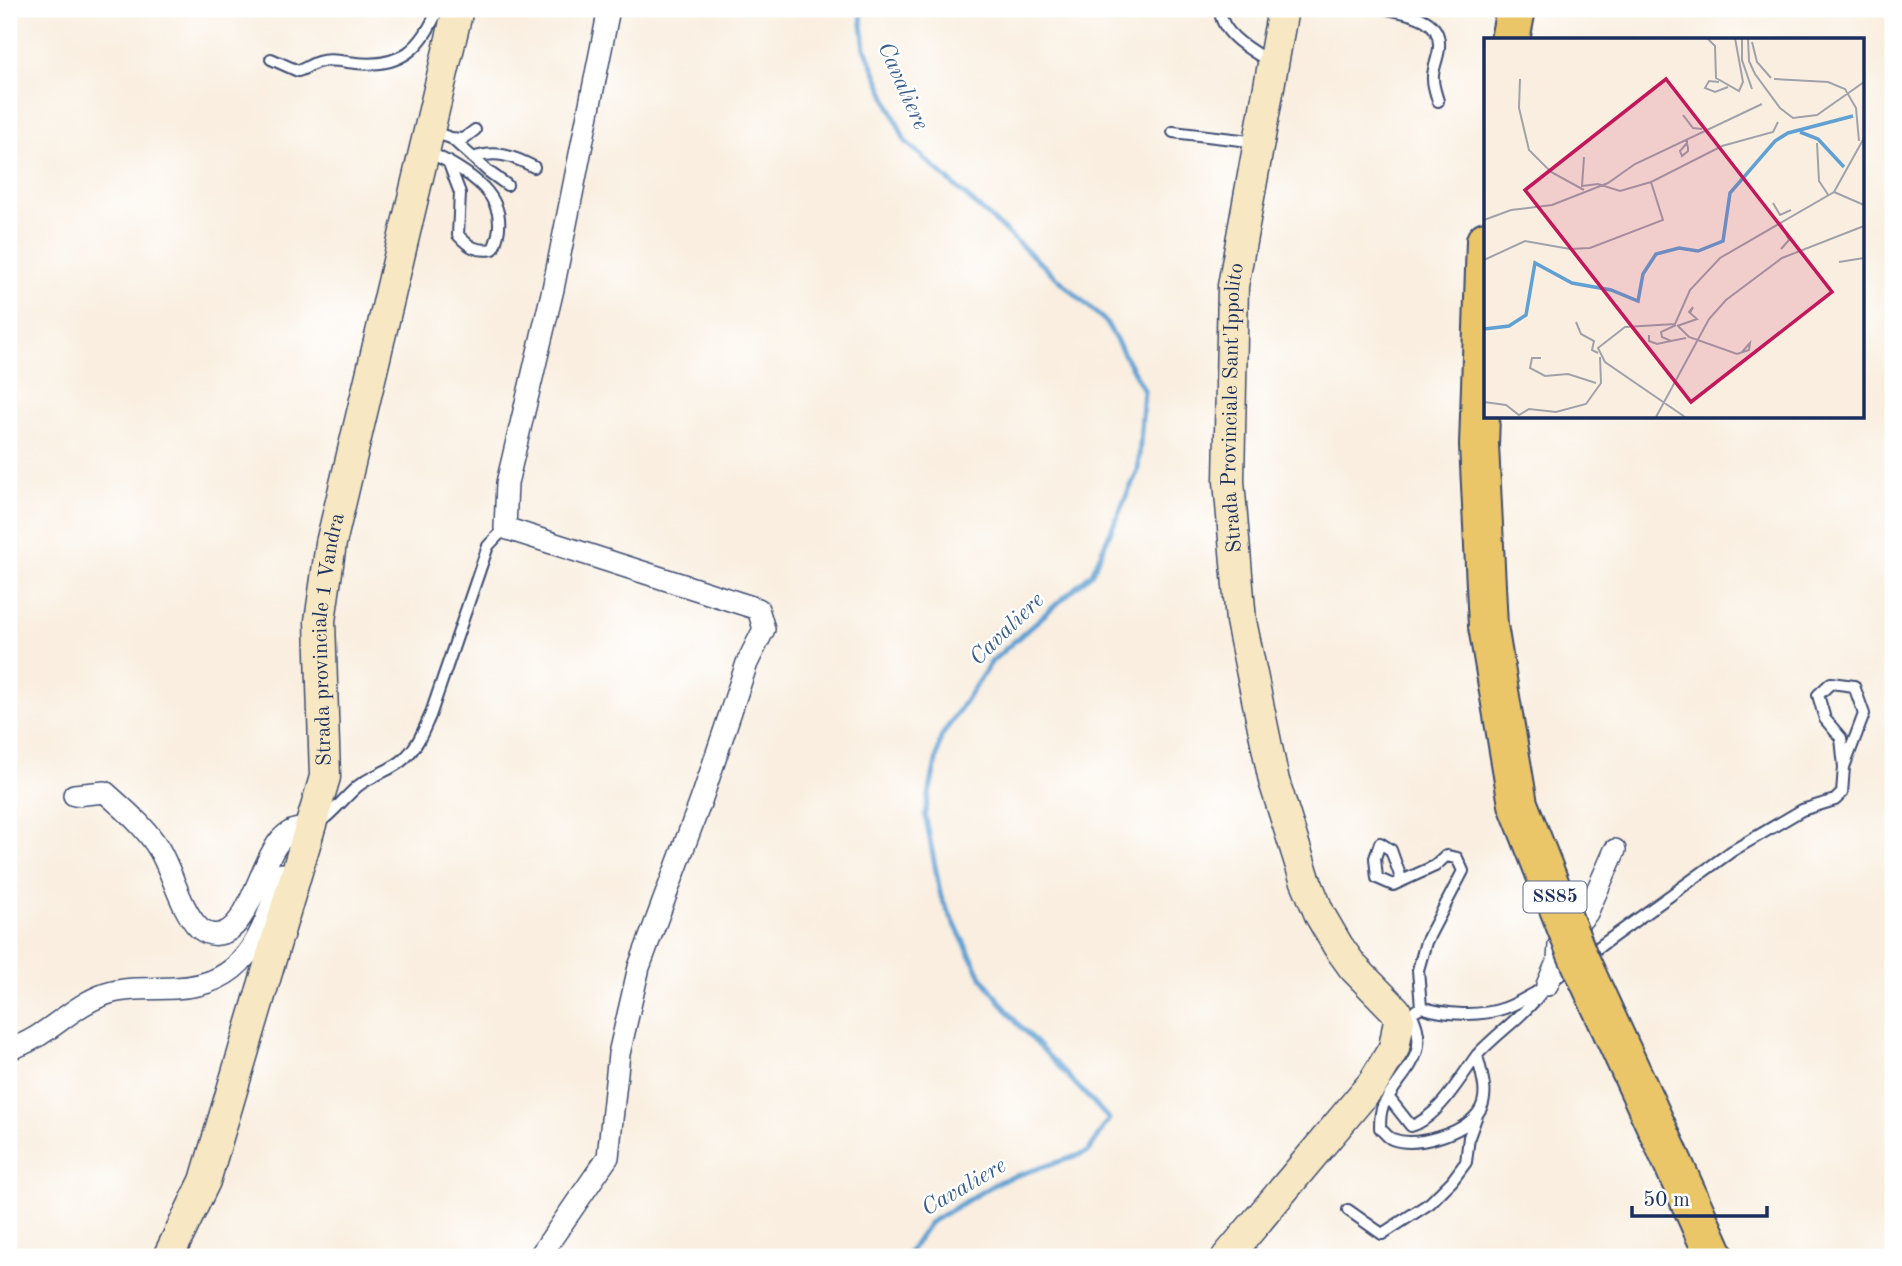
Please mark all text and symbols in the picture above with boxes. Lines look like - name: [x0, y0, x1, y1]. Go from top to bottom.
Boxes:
- inset map: [1484, 38, 1864, 418]
- water label: Cavaliere: [873, 39, 933, 133]
- street label: Strada Provinciale Sant'Ippolito: [1218, 261, 1247, 554]
- street label: Strada provinciale 1 Vandra: [309, 511, 348, 767]
- water label: Cavaliere: [965, 588, 1049, 670]
- road number: SS85: [1524, 882, 1586, 912]
- water label: Cavaliere: [918, 1154, 1010, 1220]
- scale bar: [1632, 1175, 1767, 1219]
- text: 50 m: [1643, 1190, 1690, 1211]

